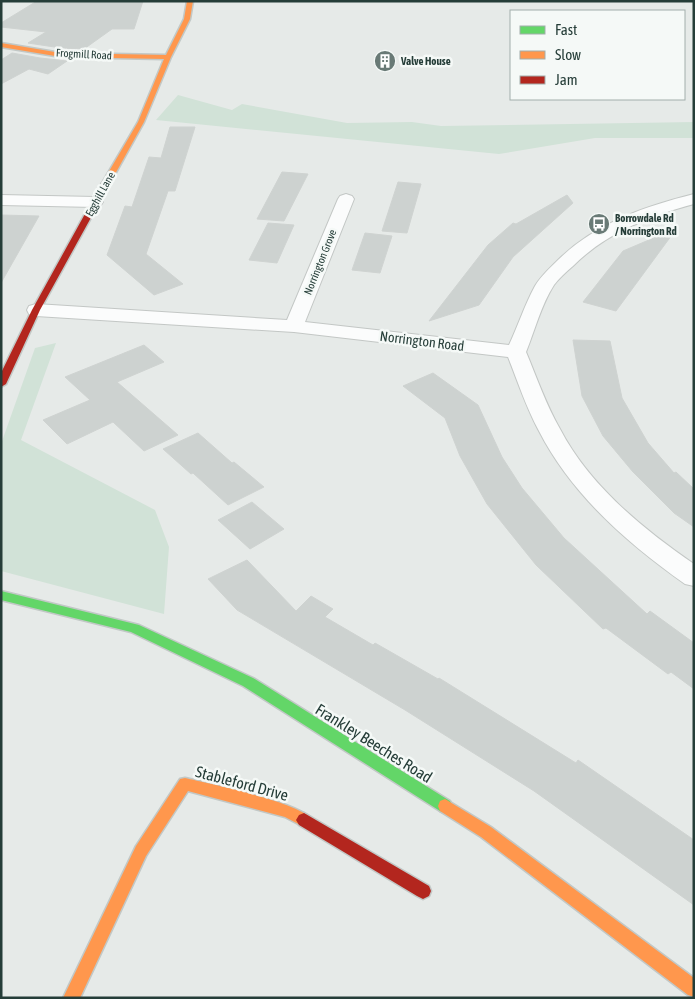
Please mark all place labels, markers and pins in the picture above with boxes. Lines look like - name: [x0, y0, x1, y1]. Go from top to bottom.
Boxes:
- building icon: Valve House: [373, 49, 397, 73]
- place label: Valve House: [400, 55, 451, 67]
- bus stop icon: Borrowdale Rd / Norrington Rd: [587, 212, 611, 236]
- place label: Borrowdale Rd / Norrington Rd: [615, 212, 677, 237]

